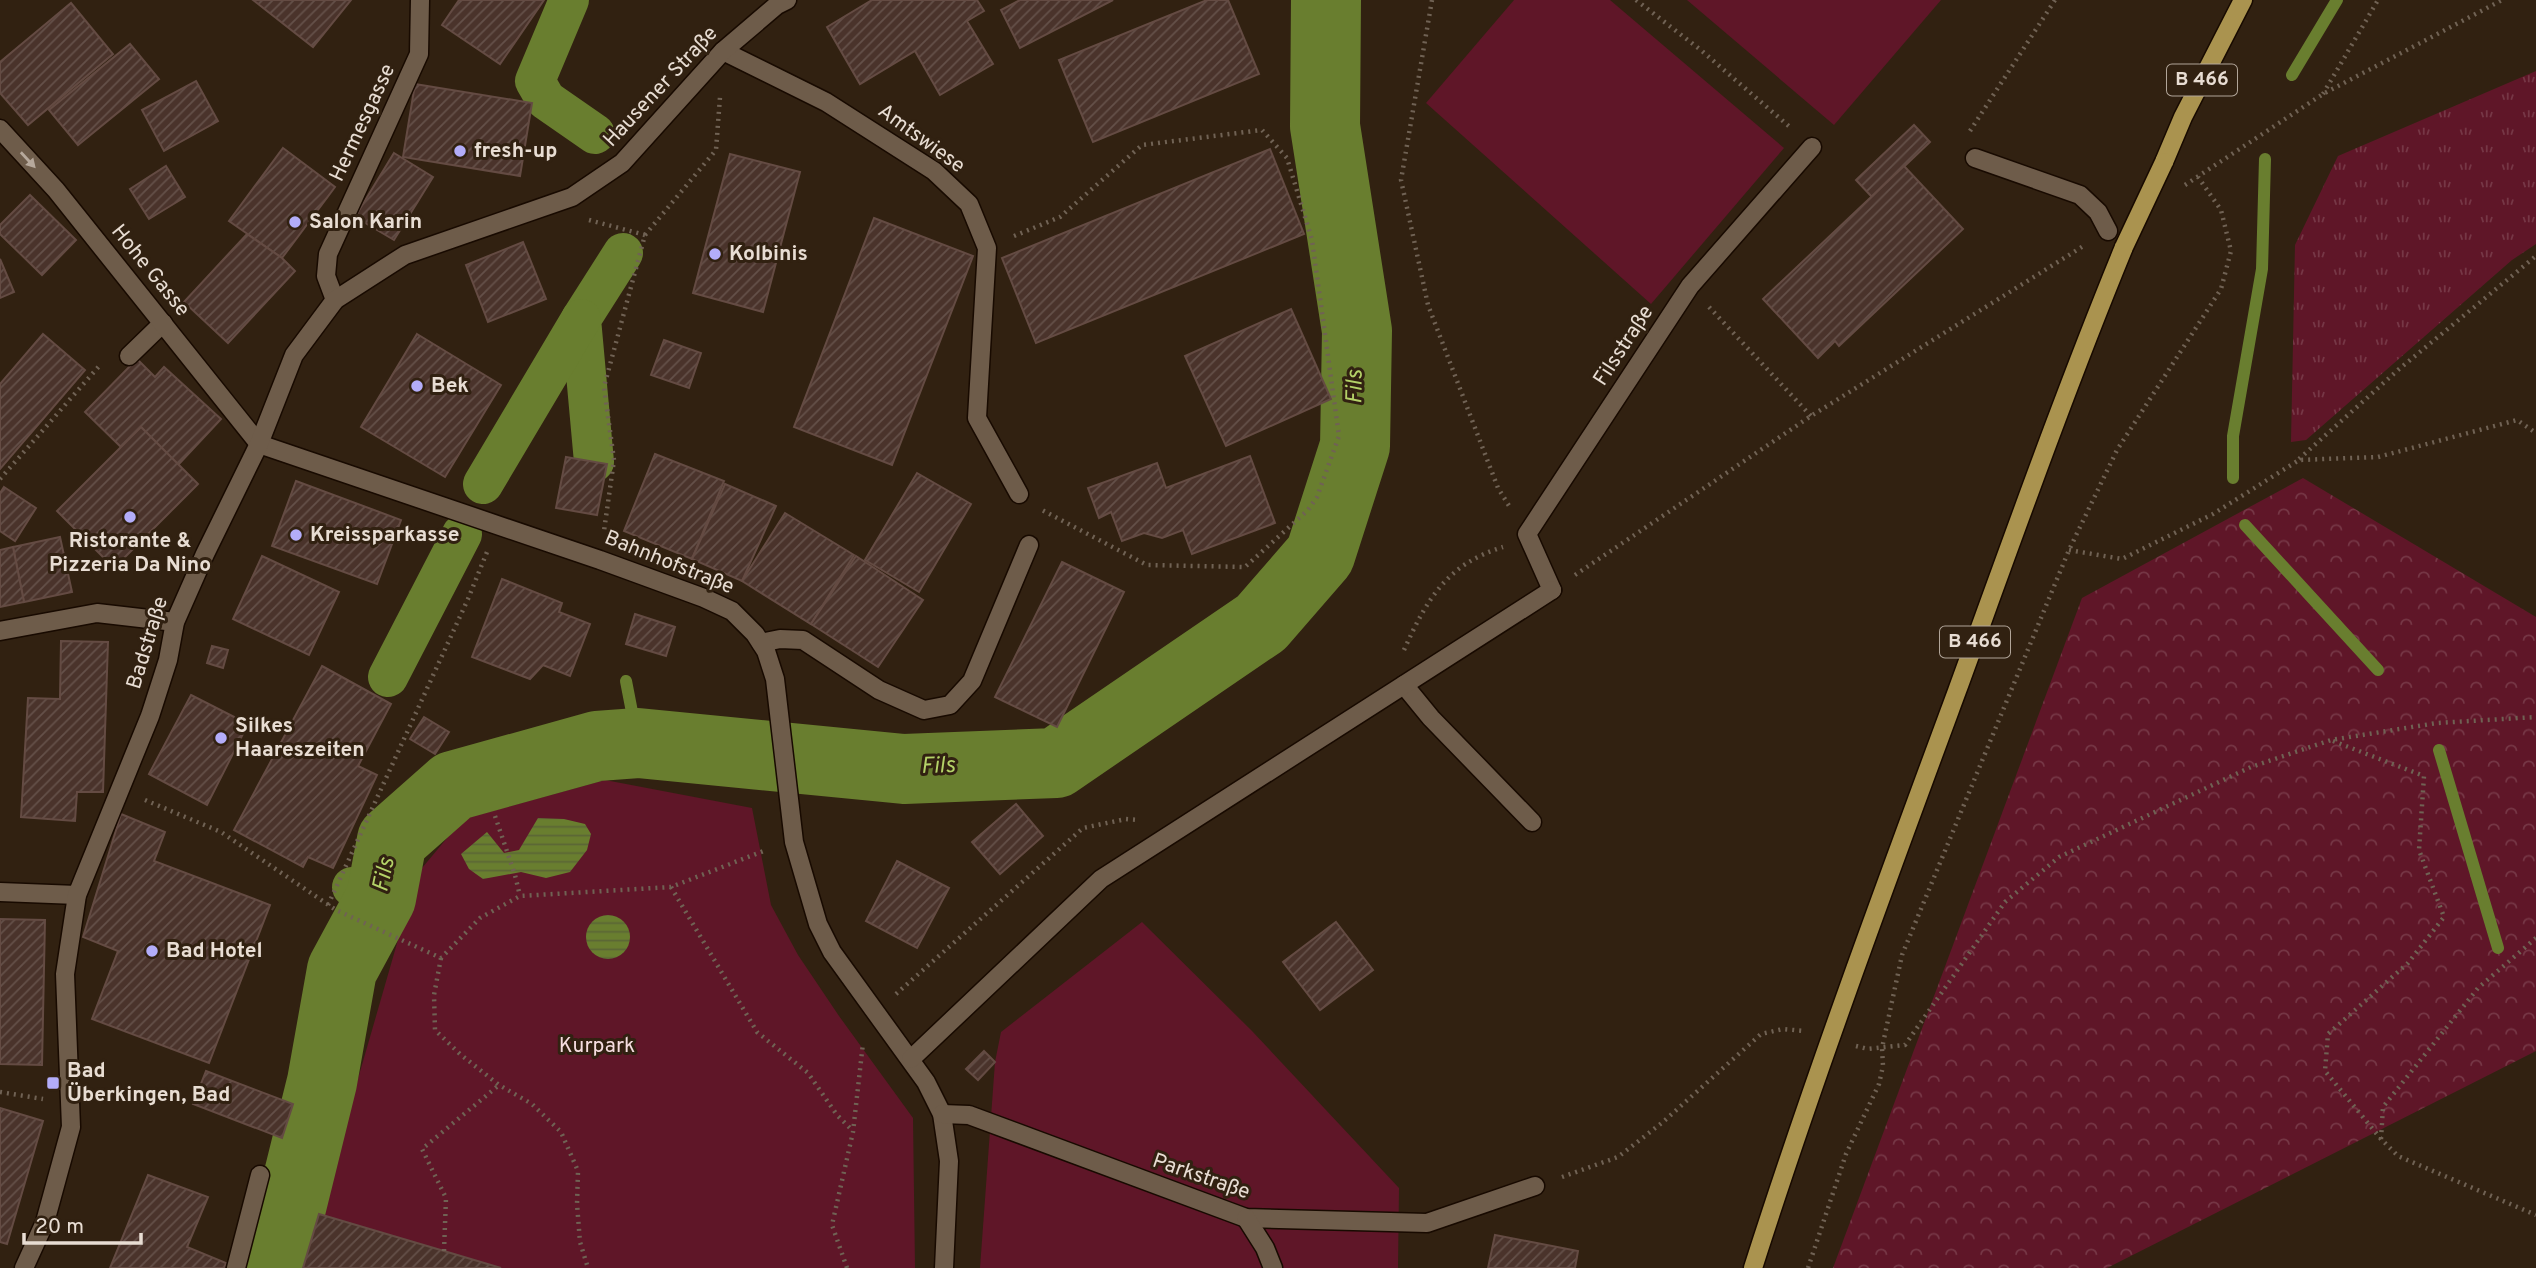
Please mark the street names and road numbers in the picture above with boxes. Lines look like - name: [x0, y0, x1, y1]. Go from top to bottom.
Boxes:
- street label: Hausener Straße: [598, 21, 724, 153]
- street label: Hermesgasse: [324, 60, 402, 186]
- road number: B 466: [2167, 64, 2237, 96]
- street label: Amtswiese: [872, 98, 970, 180]
- street label: Hohe Gasse: [105, 219, 195, 323]
- street label: Filsstraße: [1588, 301, 1660, 391]
- street label: Bahnhofstraße: [600, 525, 738, 601]
- street label: Badstraße: [121, 593, 175, 693]
- road number: B 466: [1940, 626, 2010, 657]
- street label: Parkstraße: [1149, 1148, 1253, 1206]

